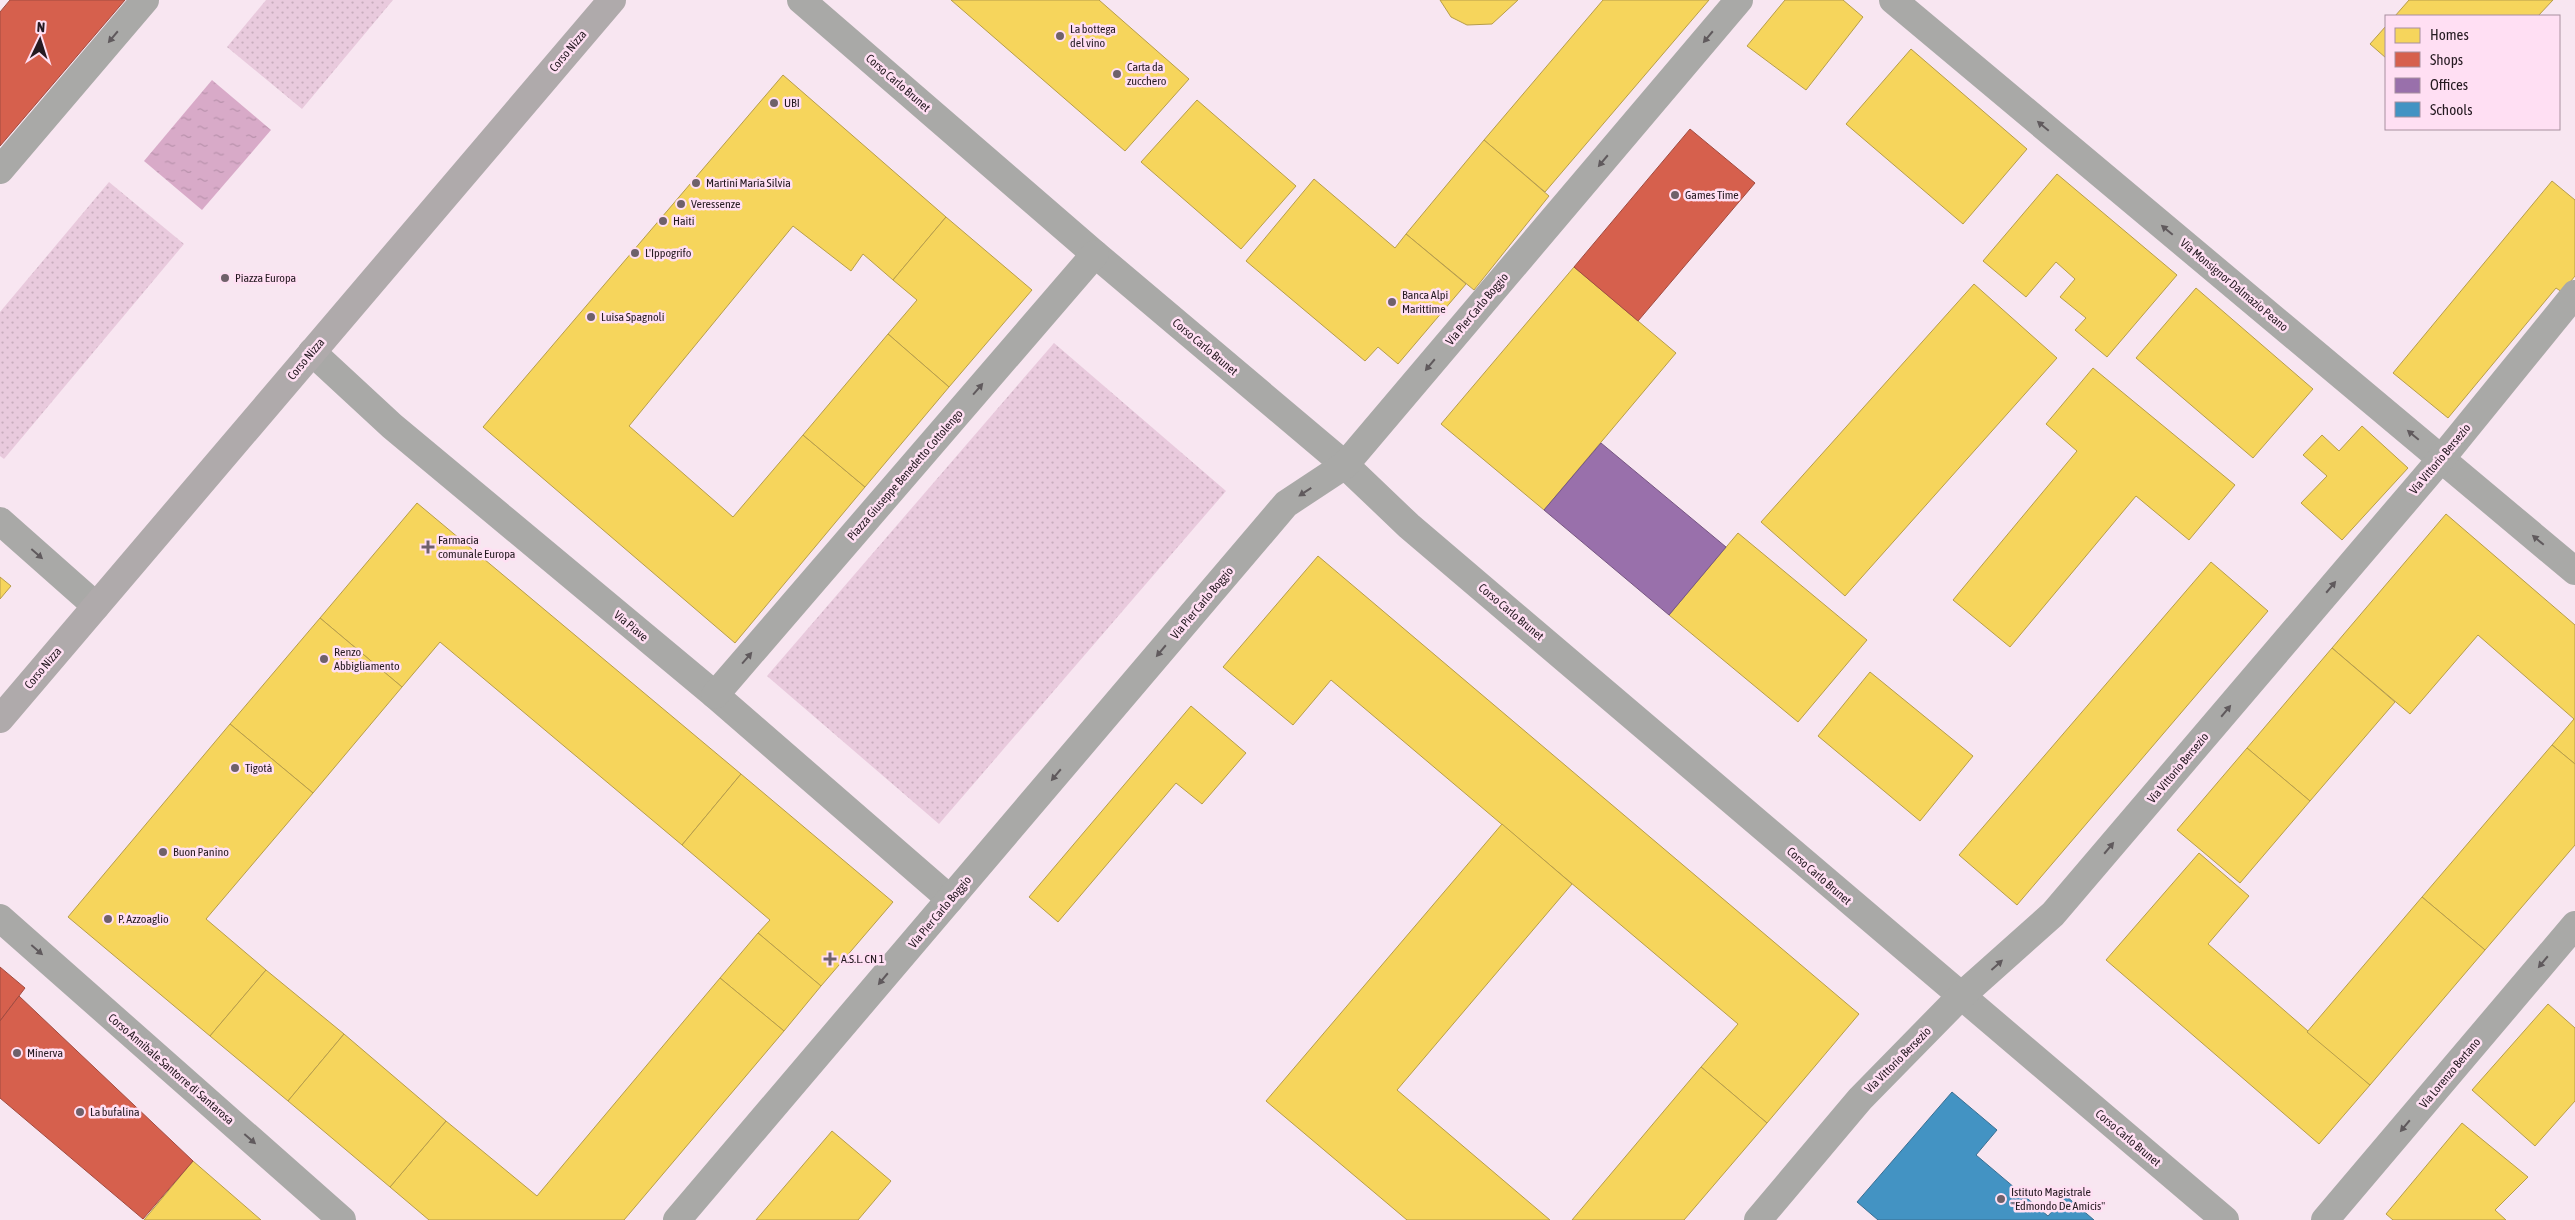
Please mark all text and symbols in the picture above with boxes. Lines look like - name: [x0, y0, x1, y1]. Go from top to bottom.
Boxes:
- north arrow: [15, 15, 65, 65]
- legend: [2385, 15, 2560, 130]
- text: N: [36, 19, 46, 35]
- place label: La bottega del vino: [1070, 22, 1116, 50]
- text: Homes: [2430, 26, 2469, 43]
- street label: Corso Nizza: [547, 27, 589, 75]
- one-way arrow: [108, 30, 119, 43]
- marker: La bottega del vino: [1054, 30, 1066, 42]
- one-way arrow: [1702, 31, 1713, 44]
- street label: Corso Carlo Brunet: [863, 51, 933, 115]
- text: Shops: [2430, 51, 2463, 68]
- place label: Carta da zucchero: [1127, 60, 1167, 88]
- marker: Carta da zucchero: [1111, 68, 1123, 80]
- text: Offices: [2430, 76, 2468, 93]
- place label: UBI: [784, 96, 800, 110]
- marker: UBI: [768, 97, 780, 109]
- text: Schools: [2430, 101, 2473, 118]
- one-way arrow: [2037, 120, 2050, 131]
- one-way arrow: [1597, 155, 1608, 168]
- place label: Martini Maria Silvia: [706, 176, 791, 190]
- marker: Martini Maria Silvia: [690, 177, 702, 189]
- place label: Games Time: [1685, 188, 1739, 202]
- marker: Games Time: [1669, 189, 1681, 201]
- place label: Veressenze: [691, 197, 740, 211]
- marker: Veressenze: [675, 198, 687, 210]
- place label: Haiti: [673, 214, 695, 228]
- marker: Haiti: [657, 215, 669, 227]
- one-way arrow: [2162, 224, 2174, 236]
- street label: Via Monsignor Dalmazio Peano: [2177, 236, 2291, 334]
- place label: L'Ippogrifo: [645, 246, 692, 260]
- marker: L'Ippogrifo: [629, 247, 641, 259]
- street label: Via Pier Carlo Boggio: [1443, 270, 1511, 348]
- place label: Piazza Europa: [235, 271, 296, 285]
- marker: Piazza Europa: [219, 272, 231, 284]
- place label: Banca Alpi Marittime: [1402, 288, 1448, 316]
- marker: Banca Alpi Marittime: [1386, 296, 1398, 308]
- place label: Luisa Spagnoli: [601, 310, 665, 324]
- marker: Luisa Spagnoli: [585, 311, 597, 323]
- street label: Corso Carlo Brunet: [1170, 316, 1241, 379]
- street label: Corso Nizza: [285, 335, 327, 383]
- one-way arrow: [1424, 359, 1435, 372]
- one-way arrow: [973, 383, 984, 396]
- street label: Piazza Giuseppe Benedetto Cottolengo: [844, 406, 966, 543]
- street label: Via Vittorio Bersezio: [2406, 421, 2474, 497]
- one-way arrow: [2407, 430, 2420, 441]
- one-way arrow: [1298, 487, 1311, 497]
- place label: Farmacia comunale Europa: [438, 533, 515, 561]
- one-way arrow: [2531, 534, 2544, 545]
- marker: Farmacia comunale Europa: [422, 541, 434, 553]
- one-way arrow: [30, 548, 43, 559]
- street label: Via Pier Carlo Boggio: [1168, 564, 1236, 642]
- street label: Corso Carlo Brunet: [1476, 581, 1547, 644]
- one-way arrow: [2326, 581, 2337, 594]
- street label: Via Piave: [611, 608, 651, 644]
- street label: Corso Nizza: [22, 644, 64, 692]
- one-way arrow: [1156, 644, 1167, 657]
- place label: Renzo Abbigliamento: [334, 645, 400, 673]
- one-way arrow: [741, 652, 752, 665]
- marker: Renzo Abbigliamento: [318, 653, 330, 665]
- one-way arrow: [2220, 705, 2231, 717]
- street label: Via Vittorio Bersezio: [2144, 730, 2212, 806]
- place label: Tigotà: [245, 761, 272, 775]
- marker: Tigotà: [229, 762, 241, 774]
- one-way arrow: [1051, 769, 1062, 781]
- one-way arrow: [2104, 842, 2115, 855]
- street label: Corso Carlo Brunet: [1784, 844, 1854, 908]
- place label: Buon Panino: [173, 845, 229, 859]
- marker: Buon Panino: [157, 846, 169, 858]
- street label: Via Pier Carlo Boggio: [906, 873, 974, 951]
- place label: P. Azzoaglio: [118, 912, 169, 926]
- marker: P. Azzoaglio: [102, 913, 114, 925]
- one-way arrow: [30, 944, 42, 956]
- marker: A.S.L. CN 1: [823, 952, 837, 966]
- place label: A.S.L. CN 1: [841, 952, 885, 966]
- one-way arrow: [2538, 956, 2549, 969]
- one-way arrow: [1990, 959, 2003, 970]
- one-way arrow: [877, 972, 888, 985]
- street label: Corso Annibale Santorre di Santarosa: [105, 1011, 237, 1127]
- street label: Via Vittorio Bersezio: [1862, 1024, 1934, 1096]
- street label: Via Lorenzo Bertano: [2417, 1035, 2484, 1111]
- place label: Minerva: [27, 1046, 63, 1060]
- marker: Minerva: [11, 1047, 23, 1059]
- place label: La bufalina: [90, 1105, 140, 1119]
- marker: La bufalina: [74, 1106, 86, 1118]
- street label: Corso Carlo Brunet: [2093, 1107, 2164, 1170]
- one-way arrow: [2399, 1120, 2410, 1133]
- one-way arrow: [244, 1133, 257, 1144]
- place label: Istituto Magistrale "Edmondo De Amicis": [2011, 1185, 2105, 1213]
- marker: Istituto Magistrale "Edmondo De Amicis": [1995, 1193, 2007, 1205]

